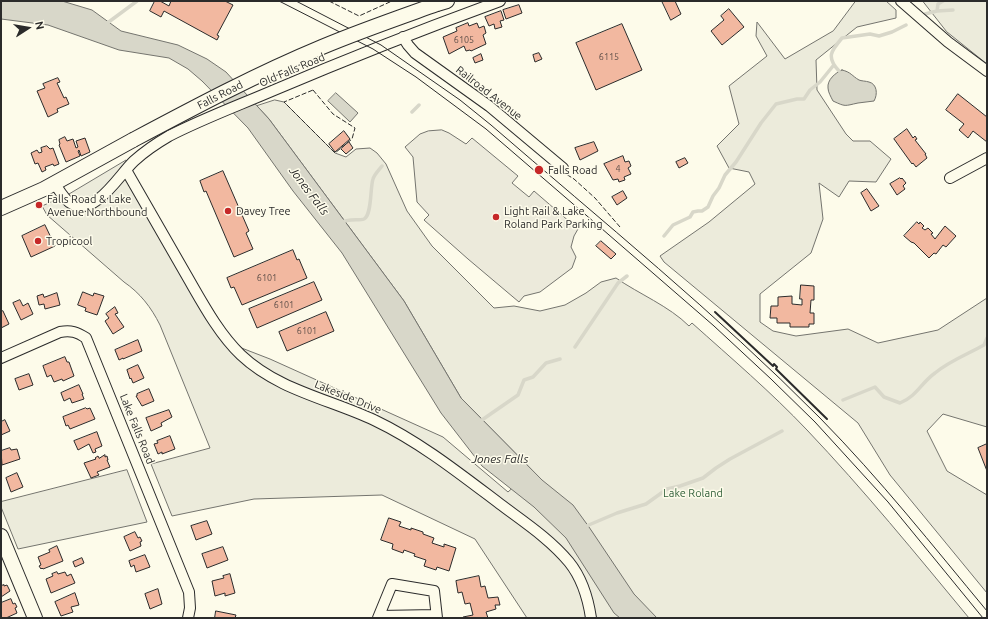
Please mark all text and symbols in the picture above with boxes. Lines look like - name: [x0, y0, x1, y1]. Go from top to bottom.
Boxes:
- north arrow: [8, 8, 48, 48]
- text: N: [33, 20, 46, 31]
- house number: 6105: [454, 35, 474, 45]
- street label: Old Falls Road: [257, 50, 327, 90]
- house number: 6115: [599, 52, 619, 62]
- street label: Railroad Avenue: [453, 63, 525, 123]
- street label: Falls Road: [195, 78, 245, 112]
- place label: Falls Road: [548, 163, 597, 177]
- water label: Jones Falls: [286, 164, 332, 218]
- marker: Falls Road: [533, 164, 545, 176]
- house number: 4: [615, 164, 621, 174]
- place label: Falls Road & Lake Avenue Northbound: [47, 192, 148, 218]
- marker: Falls Road & Lake Avenue Northbound: [34, 200, 44, 210]
- place label: Davey Tree: [236, 204, 291, 218]
- place label: Light Rail & Lake Roland Park Parking: [504, 204, 603, 230]
- marker: Davey Tree: [223, 206, 233, 216]
- marker: Light Rail & Lake Roland Park Parking: [491, 212, 501, 222]
- place label: Tropicool: [46, 234, 92, 248]
- marker: Tropicool: [33, 236, 43, 246]
- house number: 6101: [257, 273, 277, 283]
- house number: 6101: [274, 300, 294, 310]
- house number: 6101: [297, 326, 317, 336]
- street label: Lakeside Drive: [313, 378, 383, 416]
- street label: Lake Falls Road: [117, 392, 157, 466]
- water label: Jones Falls: [472, 452, 528, 466]
- park label: Lake Roland: [663, 486, 723, 500]

